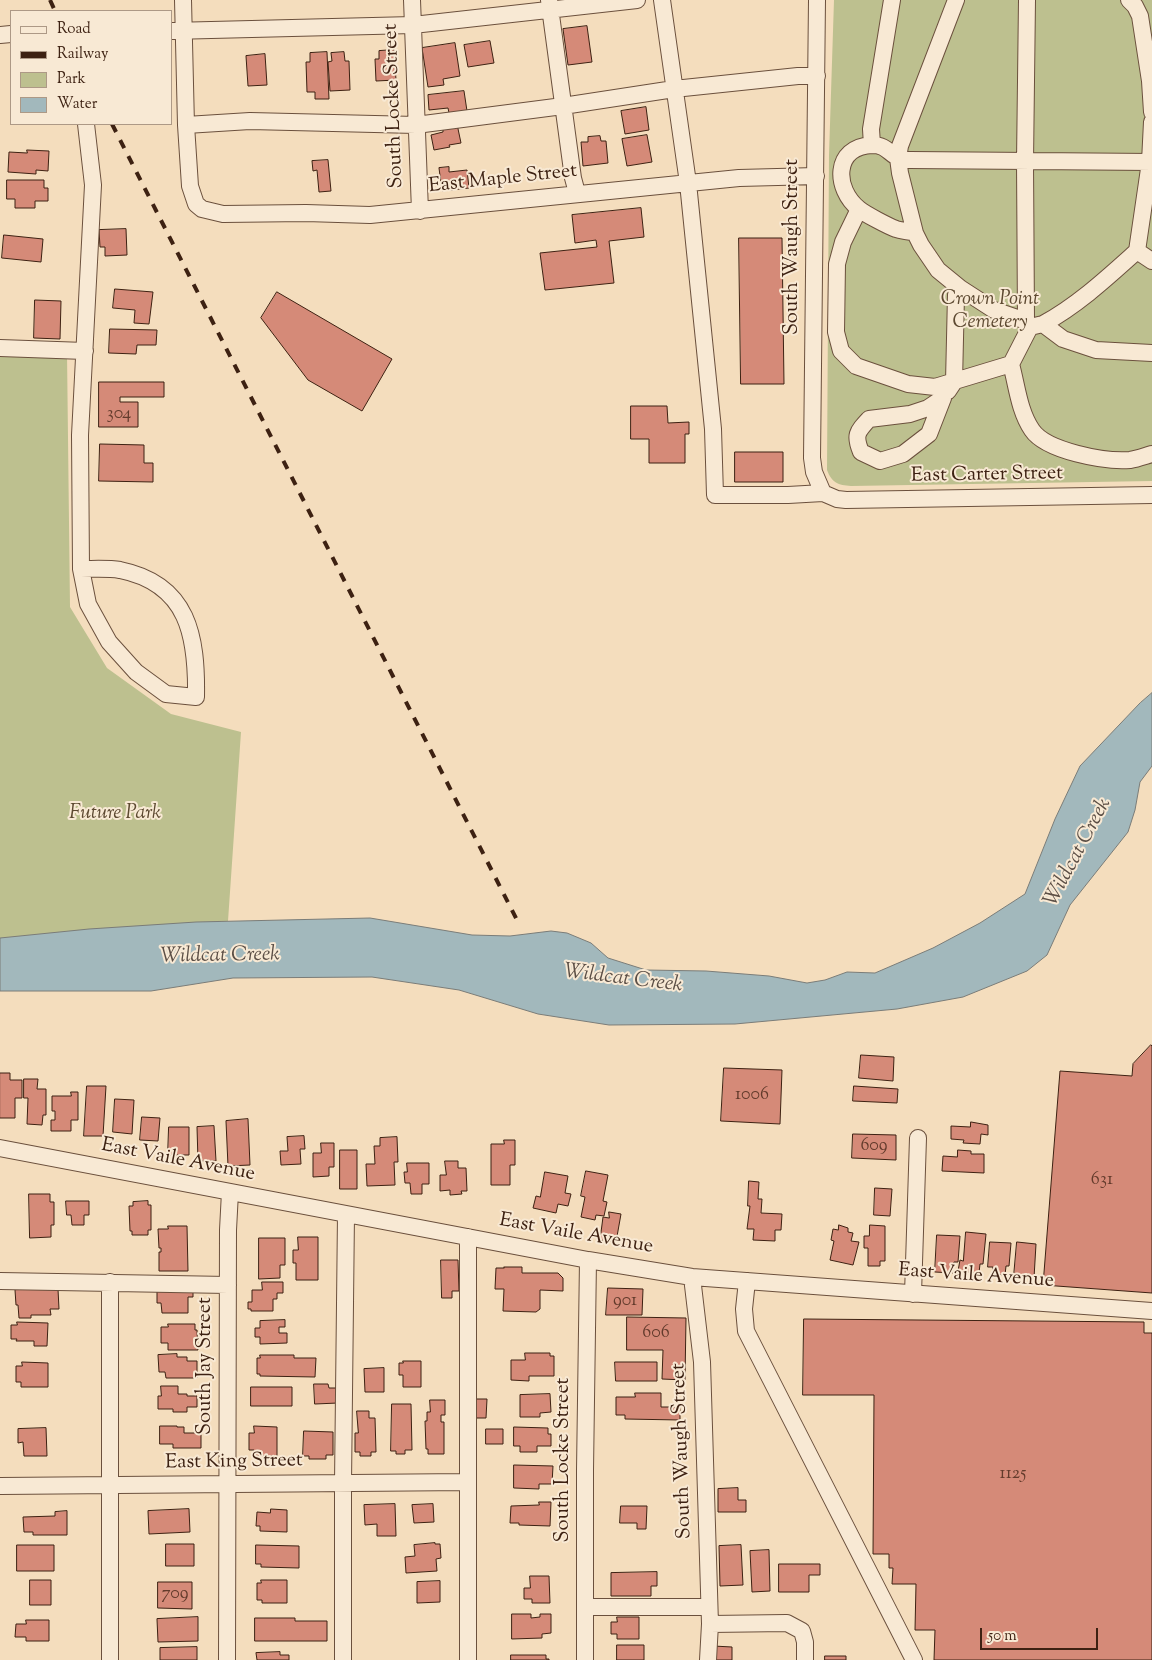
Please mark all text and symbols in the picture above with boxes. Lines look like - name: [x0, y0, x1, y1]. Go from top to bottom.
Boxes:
- legend: [10, 10, 172, 125]
- text: Road: [57, 19, 91, 40]
- street label: South Locke Street: [380, 23, 410, 189]
- text: Railway: [57, 44, 108, 65]
- text: Park: [57, 69, 86, 90]
- text: Water: [57, 94, 97, 115]
- street label: South Waugh Street: [782, 159, 806, 335]
- street label: East Maple Street: [428, 160, 578, 200]
- park label: Crown Point Cemetery: [941, 289, 1039, 336]
- house number: 304: [107, 404, 131, 426]
- street label: East Carter Street: [911, 463, 1063, 489]
- water label: Wildcat Creek: [1040, 794, 1118, 912]
- park label: Future Park: [69, 803, 161, 827]
- water label: Wildcat Creek: [160, 943, 280, 971]
- water label: Wildcat Creek: [562, 960, 684, 1000]
- house number: 1006: [735, 1085, 769, 1107]
- street label: East Vaile Avenue: [99, 1134, 257, 1188]
- house number: 609: [860, 1136, 888, 1158]
- house number: 631: [1091, 1170, 1113, 1192]
- street label: East Vaile Avenue: [497, 1210, 655, 1260]
- street label: East Vaile Avenue: [897, 1260, 1055, 1294]
- house number: 901: [613, 1291, 637, 1313]
- street label: South Jay Street: [195, 1297, 219, 1435]
- house number: 606: [642, 1323, 670, 1345]
- street label: South Waugh Street: [668, 1363, 698, 1539]
- street label: South Locke Street: [553, 1378, 577, 1542]
- street label: East King Street: [165, 1450, 303, 1476]
- house number: 1125: [1000, 1464, 1026, 1486]
- house number: 709: [162, 1584, 188, 1606]
- scale bar: [982, 1618, 1100, 1650]
- text: 50 m: [988, 1626, 1017, 1647]

